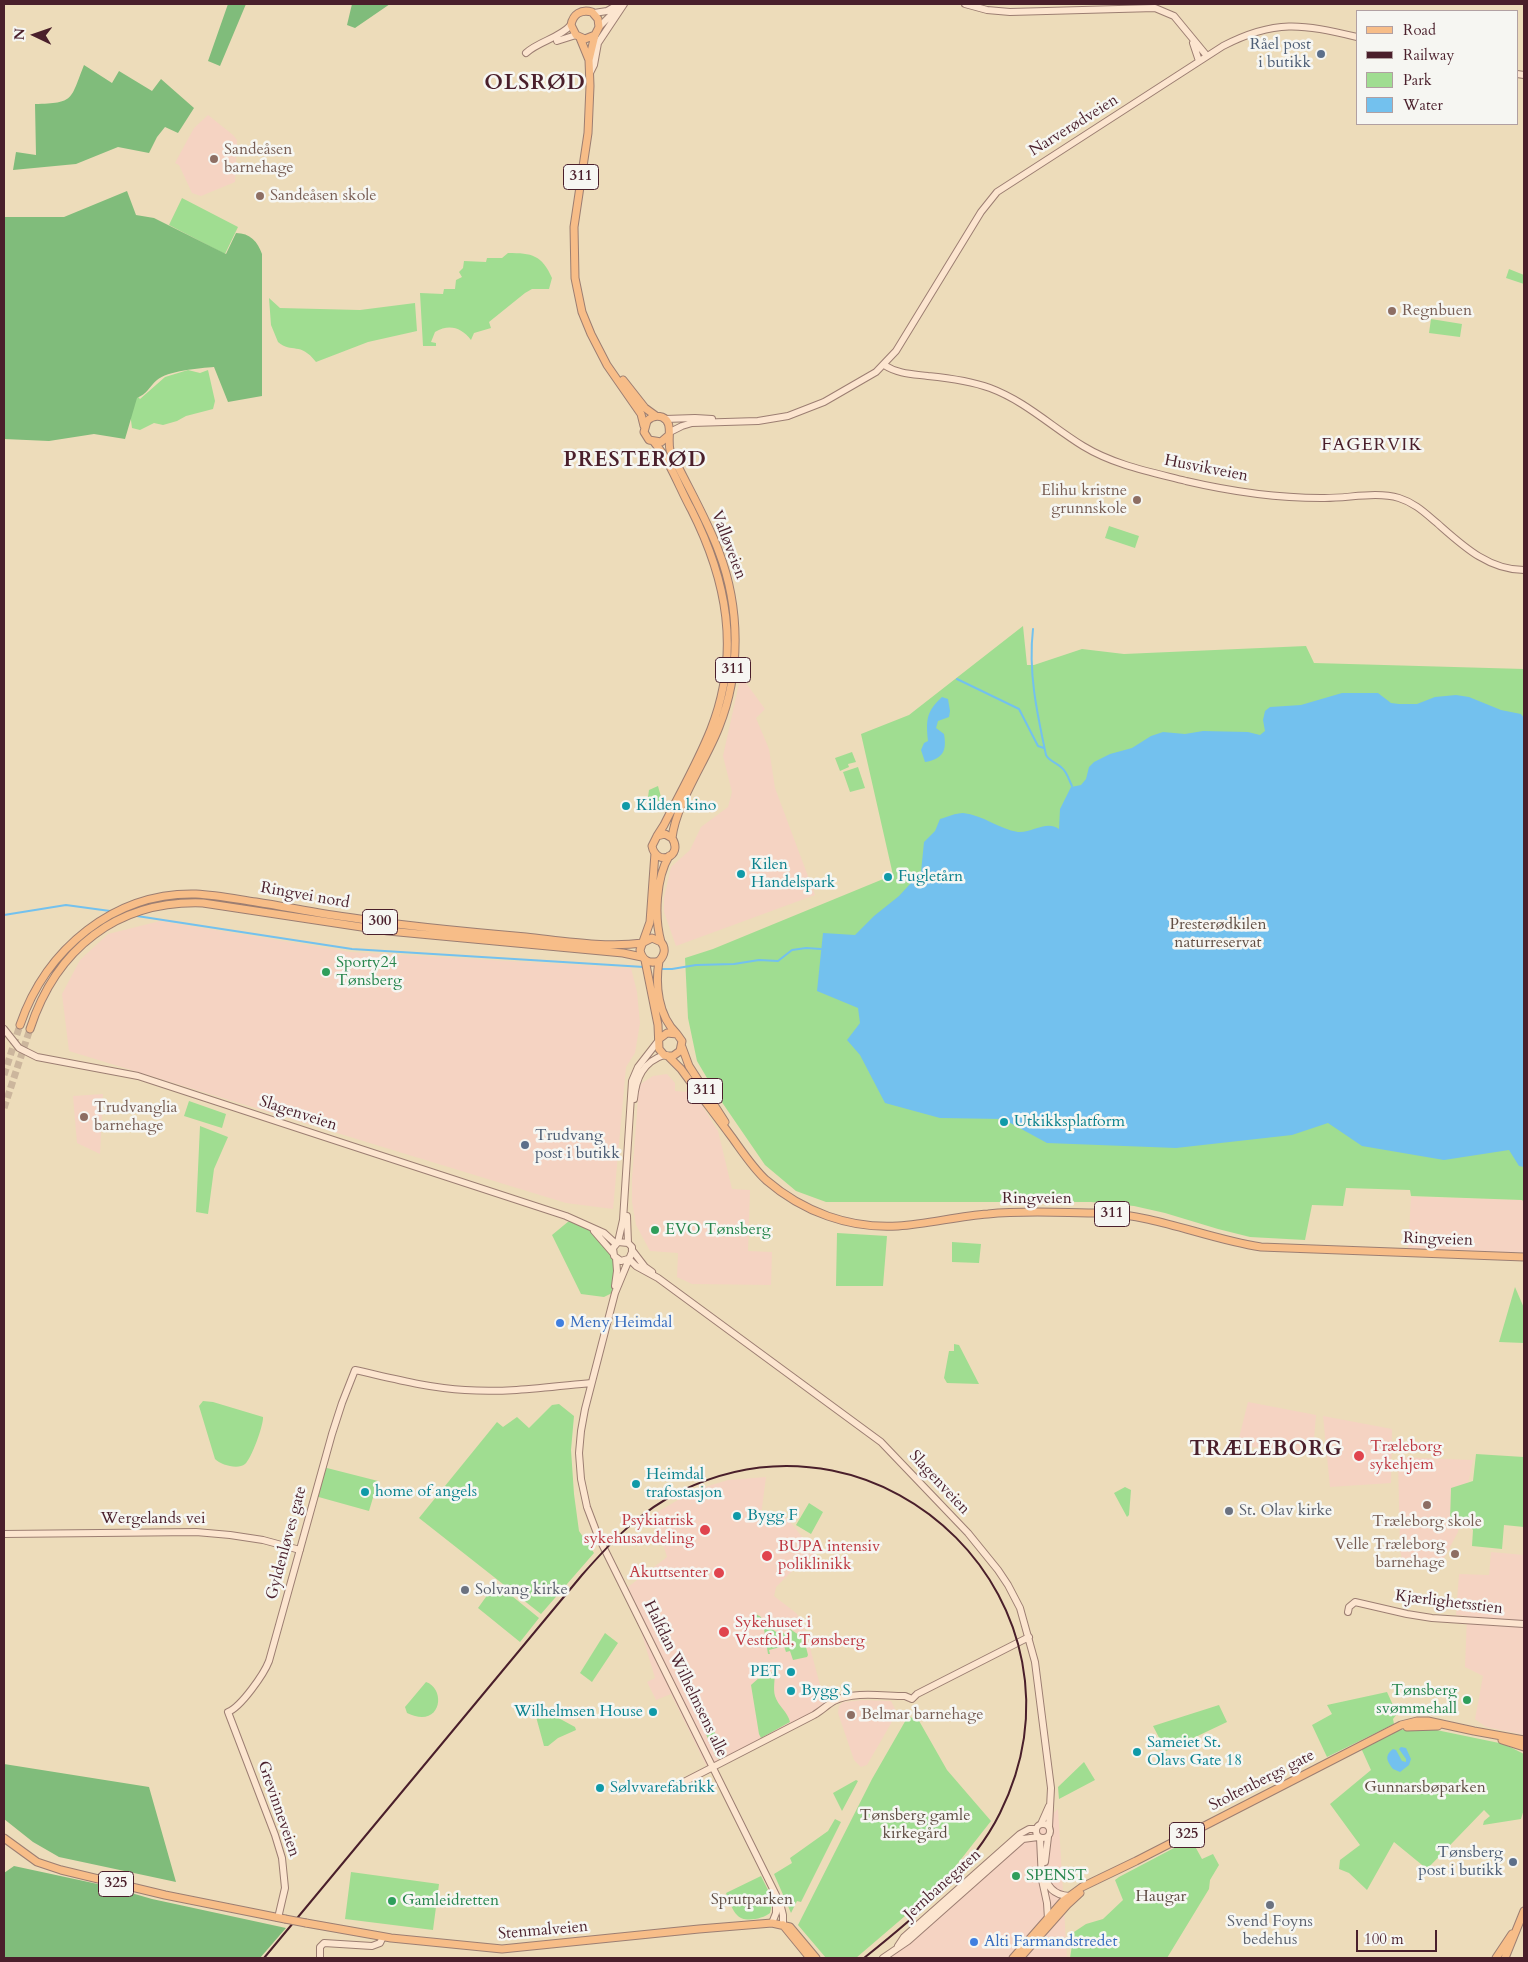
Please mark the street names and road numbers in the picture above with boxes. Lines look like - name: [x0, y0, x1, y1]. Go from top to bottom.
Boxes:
- street label: Narverødveien: [1026, 91, 1122, 161]
- road number: 311: [564, 164, 598, 190]
- street label: Husvikveien: [1163, 451, 1249, 487]
- street label: Valløveien: [706, 508, 750, 582]
- road number: 311: [716, 658, 750, 682]
- street label: Ringvei nord: [259, 879, 351, 913]
- road number: 300: [362, 910, 398, 934]
- road number: 311: [688, 1078, 722, 1104]
- street label: Slagenveien: [257, 1092, 339, 1136]
- street label: Ringveien: [1002, 1189, 1072, 1209]
- road number: 311: [1094, 1202, 1130, 1226]
- street label: Ringveien: [1403, 1229, 1473, 1251]
- street label: Slagenveien: [905, 1447, 973, 1519]
- street label: Gyldenløves gate: [263, 1484, 311, 1602]
- street label: Wergelands vei: [100, 1509, 206, 1529]
- street label: Kjærlighetsstien: [1394, 1587, 1504, 1619]
- street label: Halfdan Wilhelmsens alle: [639, 1598, 731, 1760]
- street label: Stoltenbergs gate: [1206, 1746, 1318, 1816]
- street label: Grevinneveien: [253, 1759, 303, 1859]
- road number: 325: [1170, 1822, 1204, 1848]
- street label: Jernbanegaten: [901, 1845, 985, 1925]
- road number: 325: [98, 1872, 134, 1896]
- street label: Stenmalveien: [497, 1918, 589, 1944]

